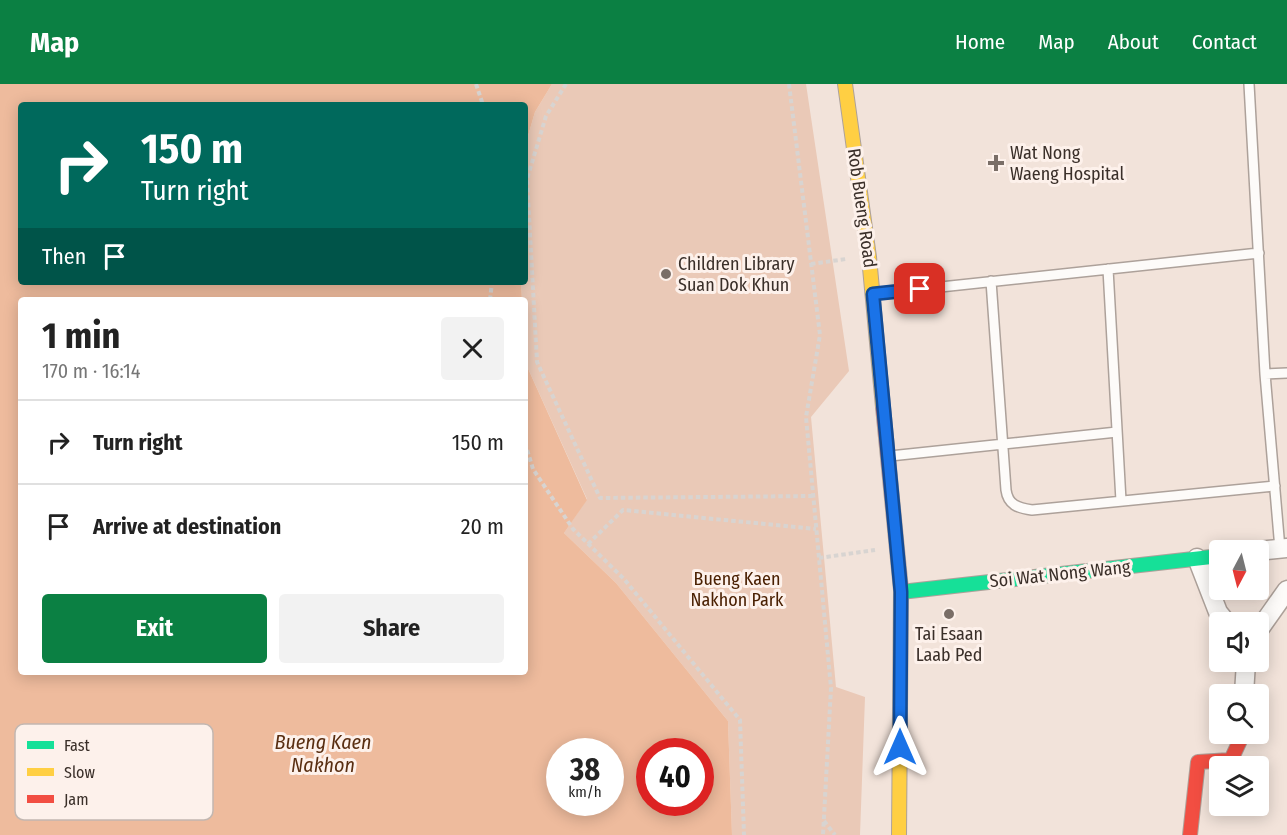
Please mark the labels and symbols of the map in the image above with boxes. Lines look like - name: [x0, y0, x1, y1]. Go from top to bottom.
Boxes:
- place label: Wat Nong Waeng Hospital: [1010, 142, 1124, 185]
- street label: Rob Bueng Road: [843, 147, 881, 269]
- marker: Wat Nong Waeng Hospital: [987, 154, 1005, 172]
- place label: Children Library Suan Dok Khun: [678, 253, 795, 296]
- pin: [894, 263, 945, 314]
- marker: Children Library Suan Dok Khun: [659, 267, 673, 281]
- north arrow: [1209, 540, 1269, 600]
- street label: Soi Wat Nong Wang: [989, 556, 1132, 592]
- park label: Bueng Kaen Nakhon Park: [691, 568, 784, 611]
- marker: Tai Esaan Laab Ped: [942, 607, 956, 621]
- place label: Tai Esaan Laab Ped: [915, 623, 983, 666]
- position arrow: [868, 715, 932, 779]
- legend: [15, 724, 213, 820]
- water label: Bueng Kaen Nakhon: [275, 730, 371, 777]
- text: Fast: [64, 736, 91, 755]
- speed limit sign: 40: [636, 738, 714, 816]
- text: Slow: [64, 763, 95, 782]
- text: Jam: [64, 790, 89, 809]

